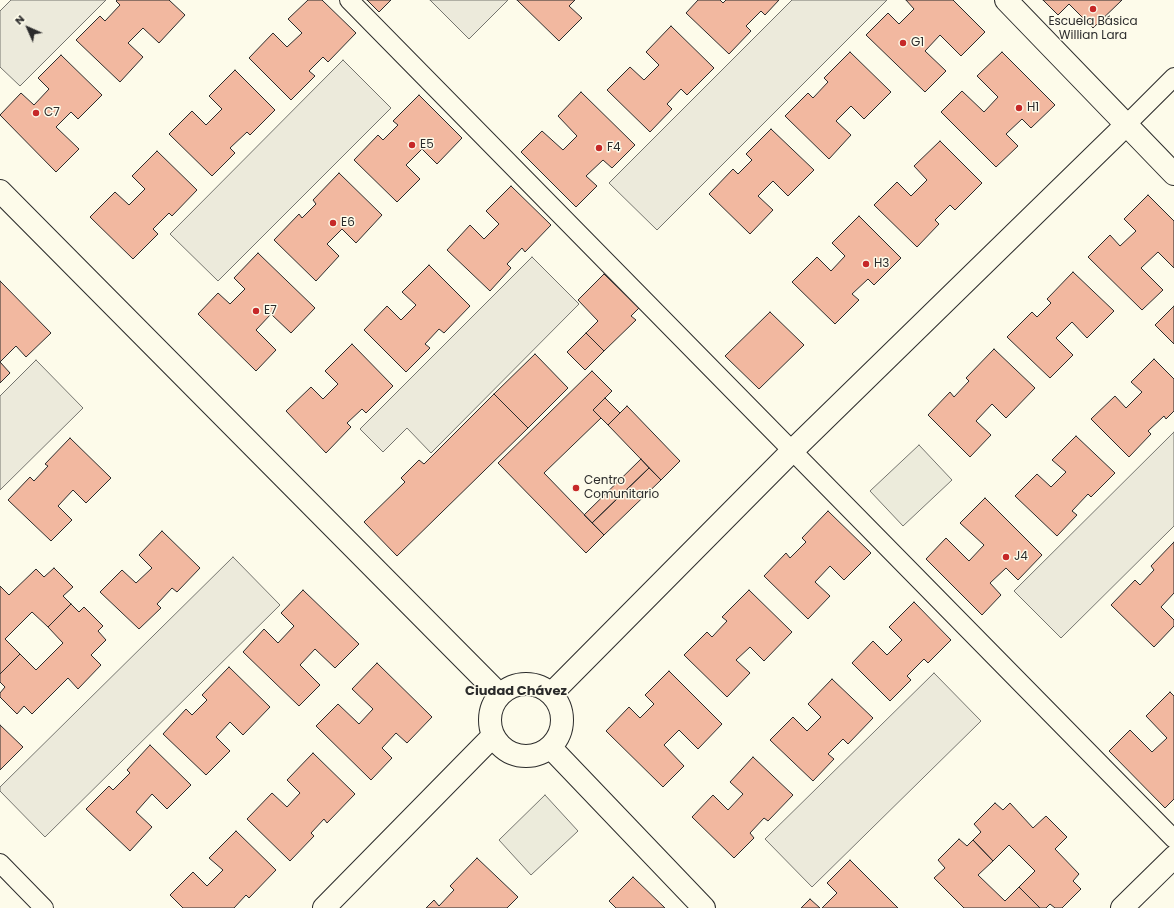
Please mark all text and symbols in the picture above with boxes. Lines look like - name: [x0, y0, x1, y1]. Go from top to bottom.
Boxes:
- marker: Escuela Básica Willian Lara: [1088, 4, 1098, 14]
- north arrow: [8, 8, 48, 48]
- text: N: [11, 11, 28, 28]
- place label: Escuela Básica Willian Lara: [1048, 15, 1138, 43]
- place label: G1: [911, 36, 924, 50]
- marker: G1: [898, 38, 908, 48]
- place label: H1: [1027, 101, 1039, 115]
- marker: H1: [1014, 103, 1024, 113]
- place label: C7: [44, 106, 60, 120]
- marker: C7: [31, 108, 41, 118]
- place label: E5: [420, 138, 434, 152]
- marker: E5: [407, 140, 417, 150]
- place label: F4: [607, 141, 621, 155]
- marker: F4: [594, 143, 604, 153]
- place label: E6: [341, 216, 355, 230]
- marker: E6: [328, 218, 338, 228]
- place label: H3: [874, 257, 889, 271]
- marker: H3: [861, 259, 871, 269]
- place label: E7: [264, 304, 277, 318]
- marker: E7: [251, 306, 261, 316]
- place label: Centro Comunitario: [584, 474, 659, 502]
- marker: Centro Comunitario: [571, 483, 581, 493]
- place label: J4: [1014, 550, 1028, 564]
- marker: J4: [1001, 552, 1011, 562]
- district label: Ciudad Chávez: [465, 684, 567, 700]

